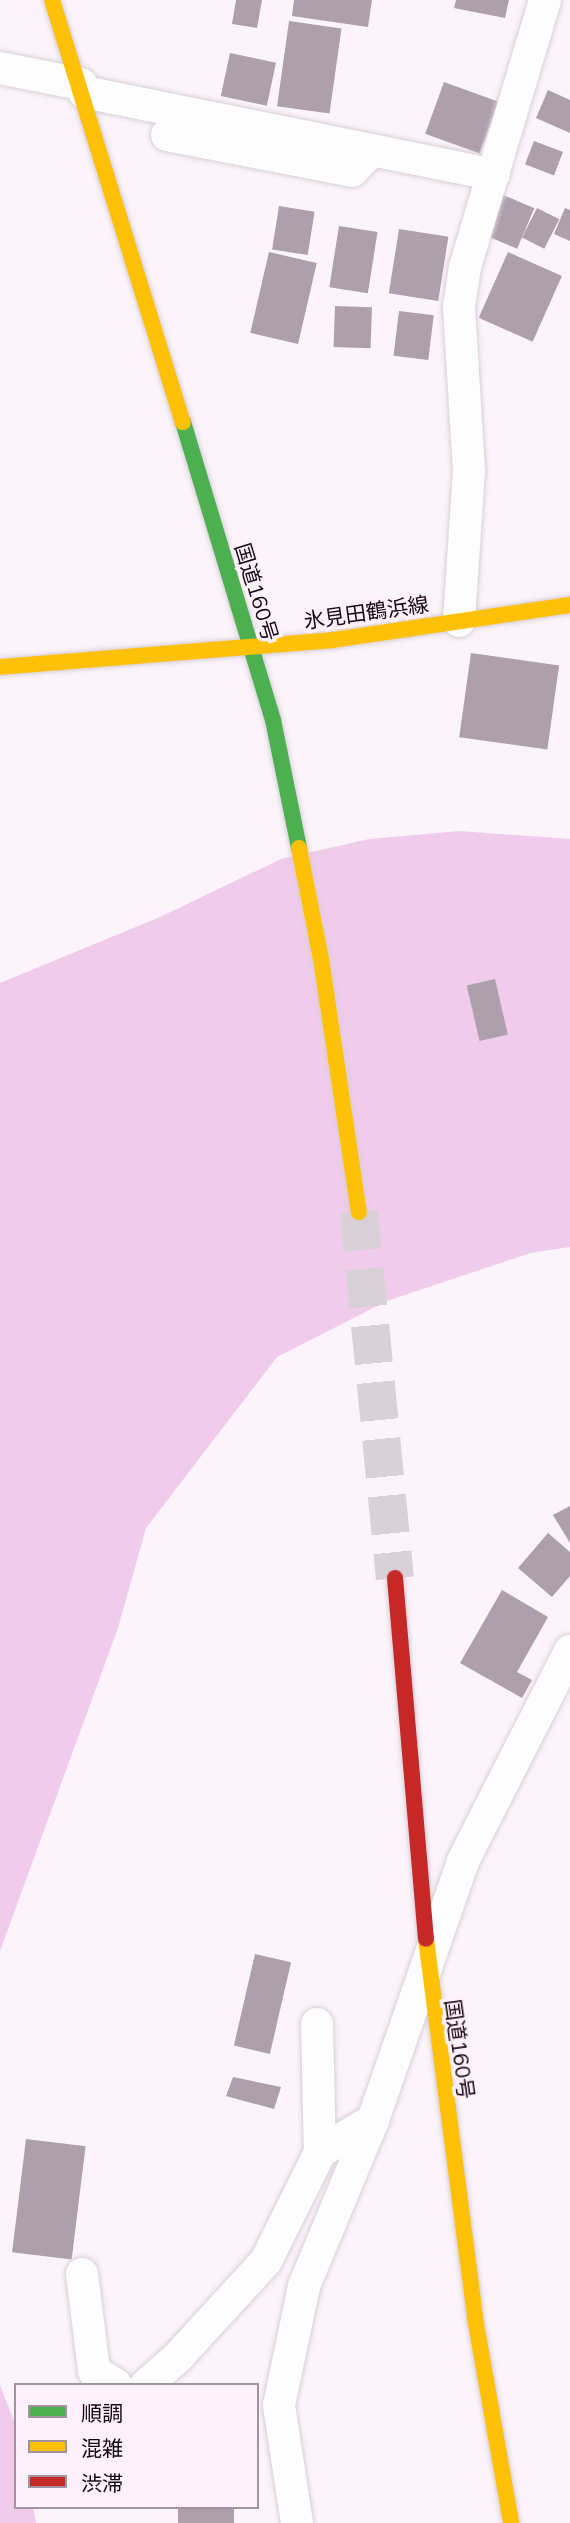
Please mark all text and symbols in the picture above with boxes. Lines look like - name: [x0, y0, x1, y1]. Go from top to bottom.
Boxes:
- street label: 国道160号: [230, 540, 284, 644]
- street label: 氷見田鶴浜線: [302, 591, 430, 633]
- street label: 国道160号: [441, 1997, 479, 2101]
- legend: [14, 2383, 259, 2509]
- text: 順調: [81, 2400, 123, 2426]
- text: 混雑: [81, 2435, 123, 2461]
- text: 渋滞: [81, 2470, 123, 2496]

